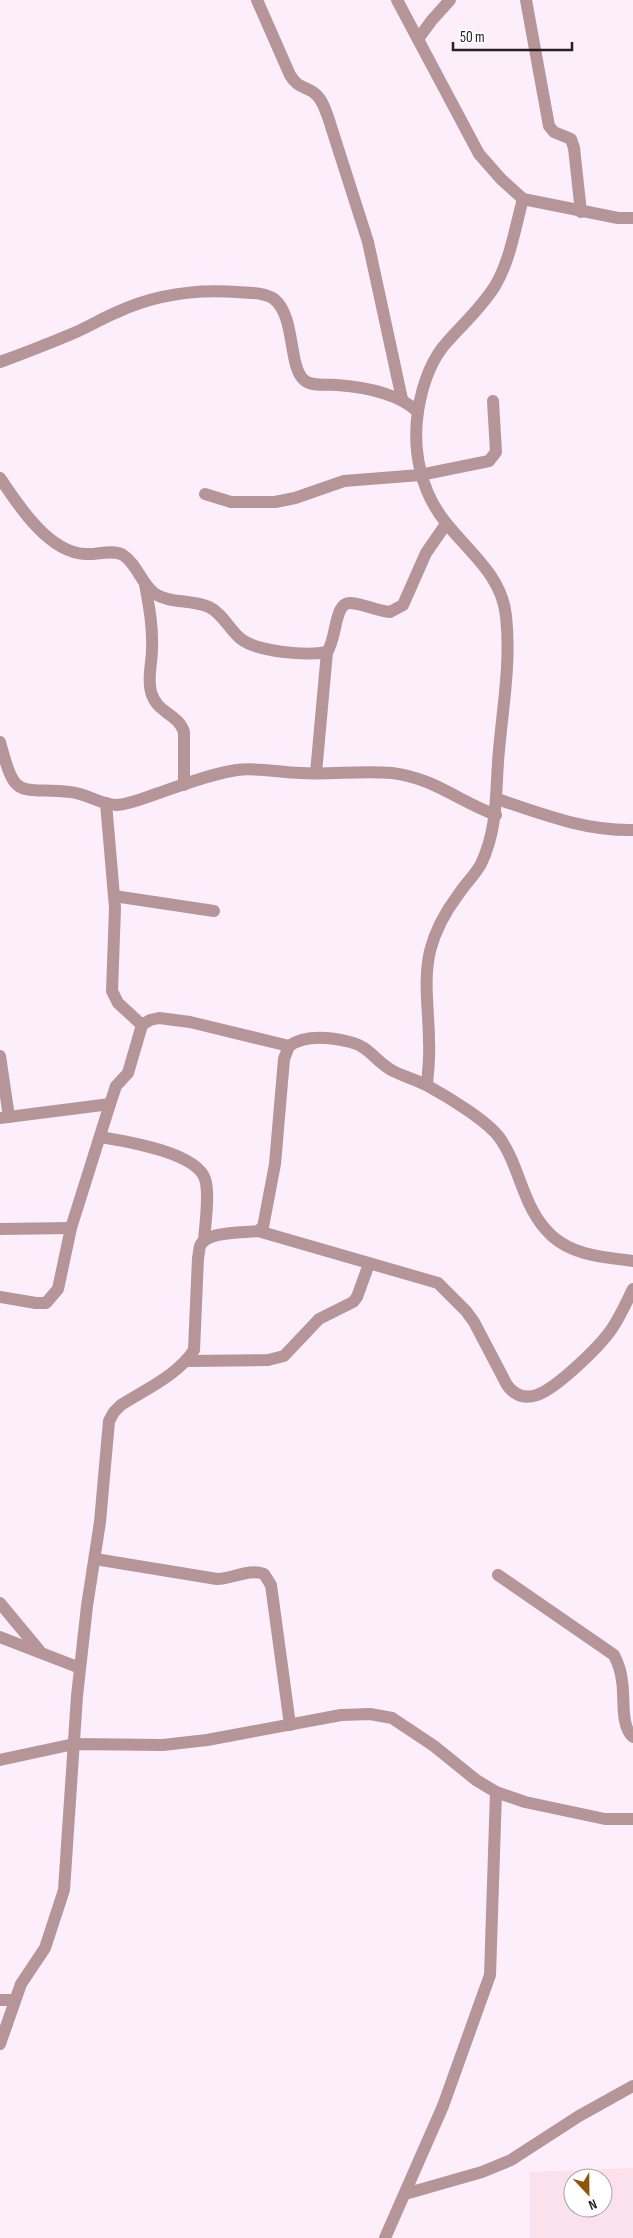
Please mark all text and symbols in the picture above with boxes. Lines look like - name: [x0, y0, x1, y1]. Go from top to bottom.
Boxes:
- scale bar: [453, 20, 572, 52]
- text: 50 m: [460, 28, 485, 47]
- north arrow: [563, 2168, 613, 2218]
- text: N: [586, 2195, 599, 2214]

